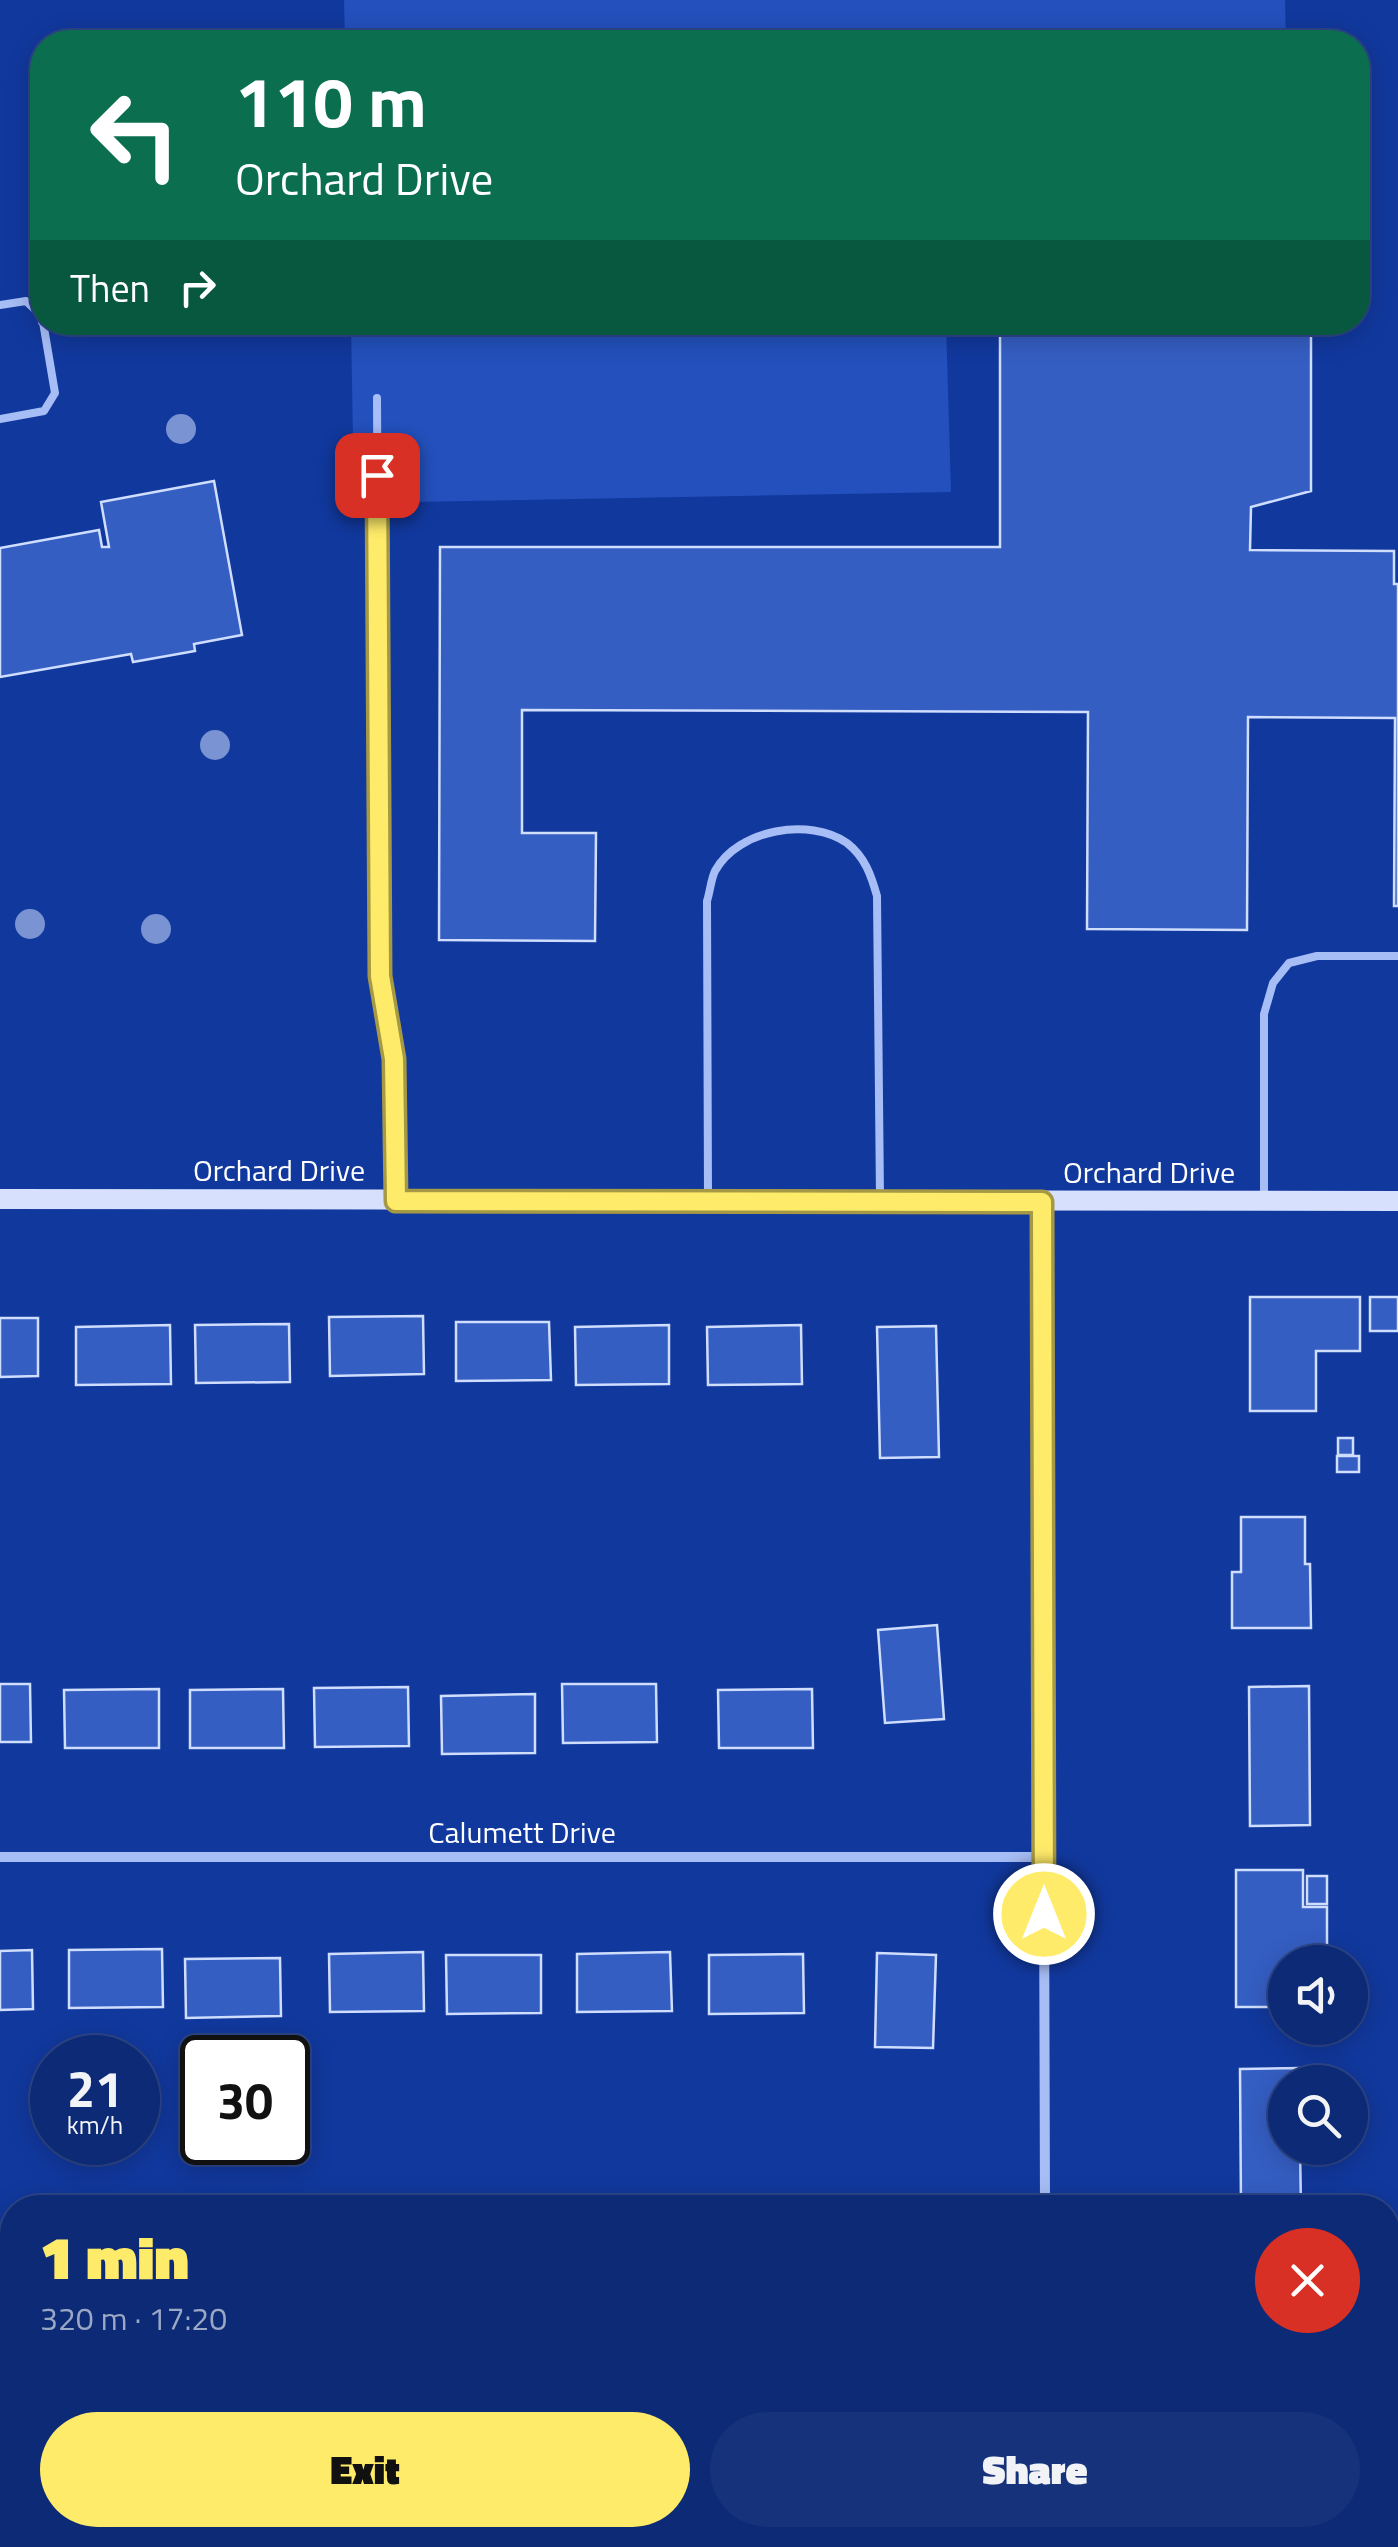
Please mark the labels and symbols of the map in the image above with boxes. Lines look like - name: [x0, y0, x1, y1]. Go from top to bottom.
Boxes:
- pin: [335, 433, 420, 518]
- street label: Orchard Drive: [193, 1147, 365, 1193]
- street label: Orchard Drive: [1063, 1149, 1235, 1195]
- street label: Calumett Drive: [428, 1809, 616, 1855]
- position arrow: [992, 1862, 1096, 1966]
- speed limit sign: 30: [180, 2035, 310, 2165]

